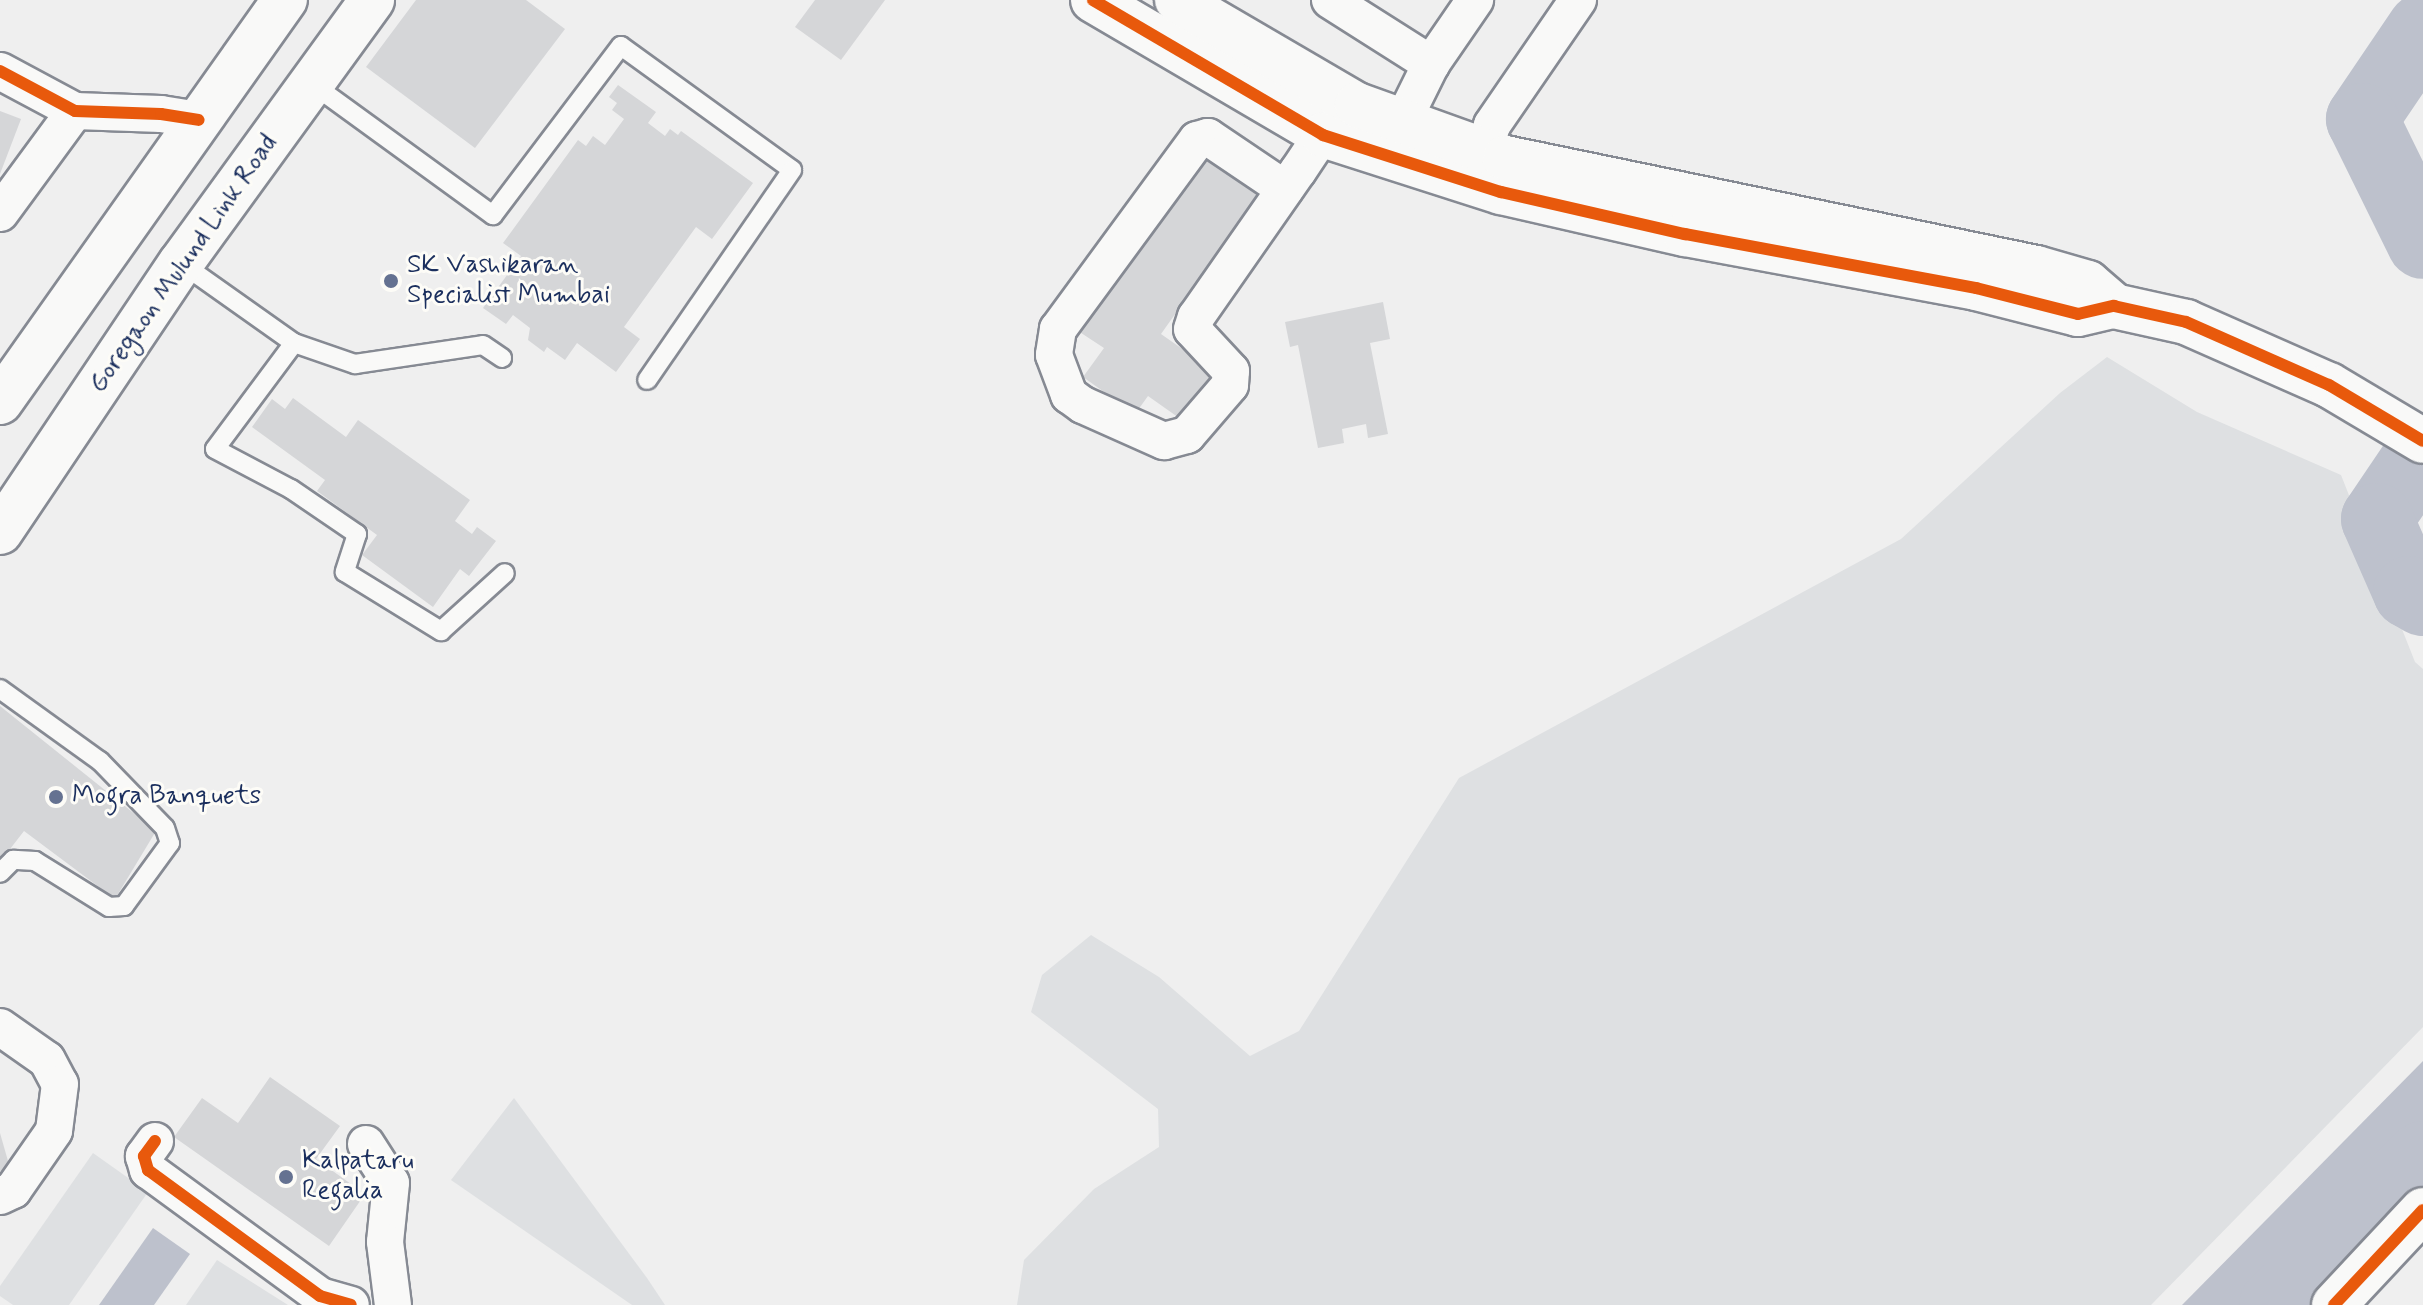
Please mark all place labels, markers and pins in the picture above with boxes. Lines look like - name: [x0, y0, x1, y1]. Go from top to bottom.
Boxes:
- place label: SK Vashikaran Specialist Mumbai: [407, 250, 610, 312]
- marker: SK Vashikaran Specialist Mumbai: [382, 272, 400, 290]
- place label: Mogra Banquets: [72, 781, 255, 813]
- marker: Mogra Banquets: [47, 788, 65, 806]
- place label: Kalpataru Regalia: [302, 1146, 414, 1208]
- marker: Kalpataru Regalia: [277, 1168, 295, 1186]

